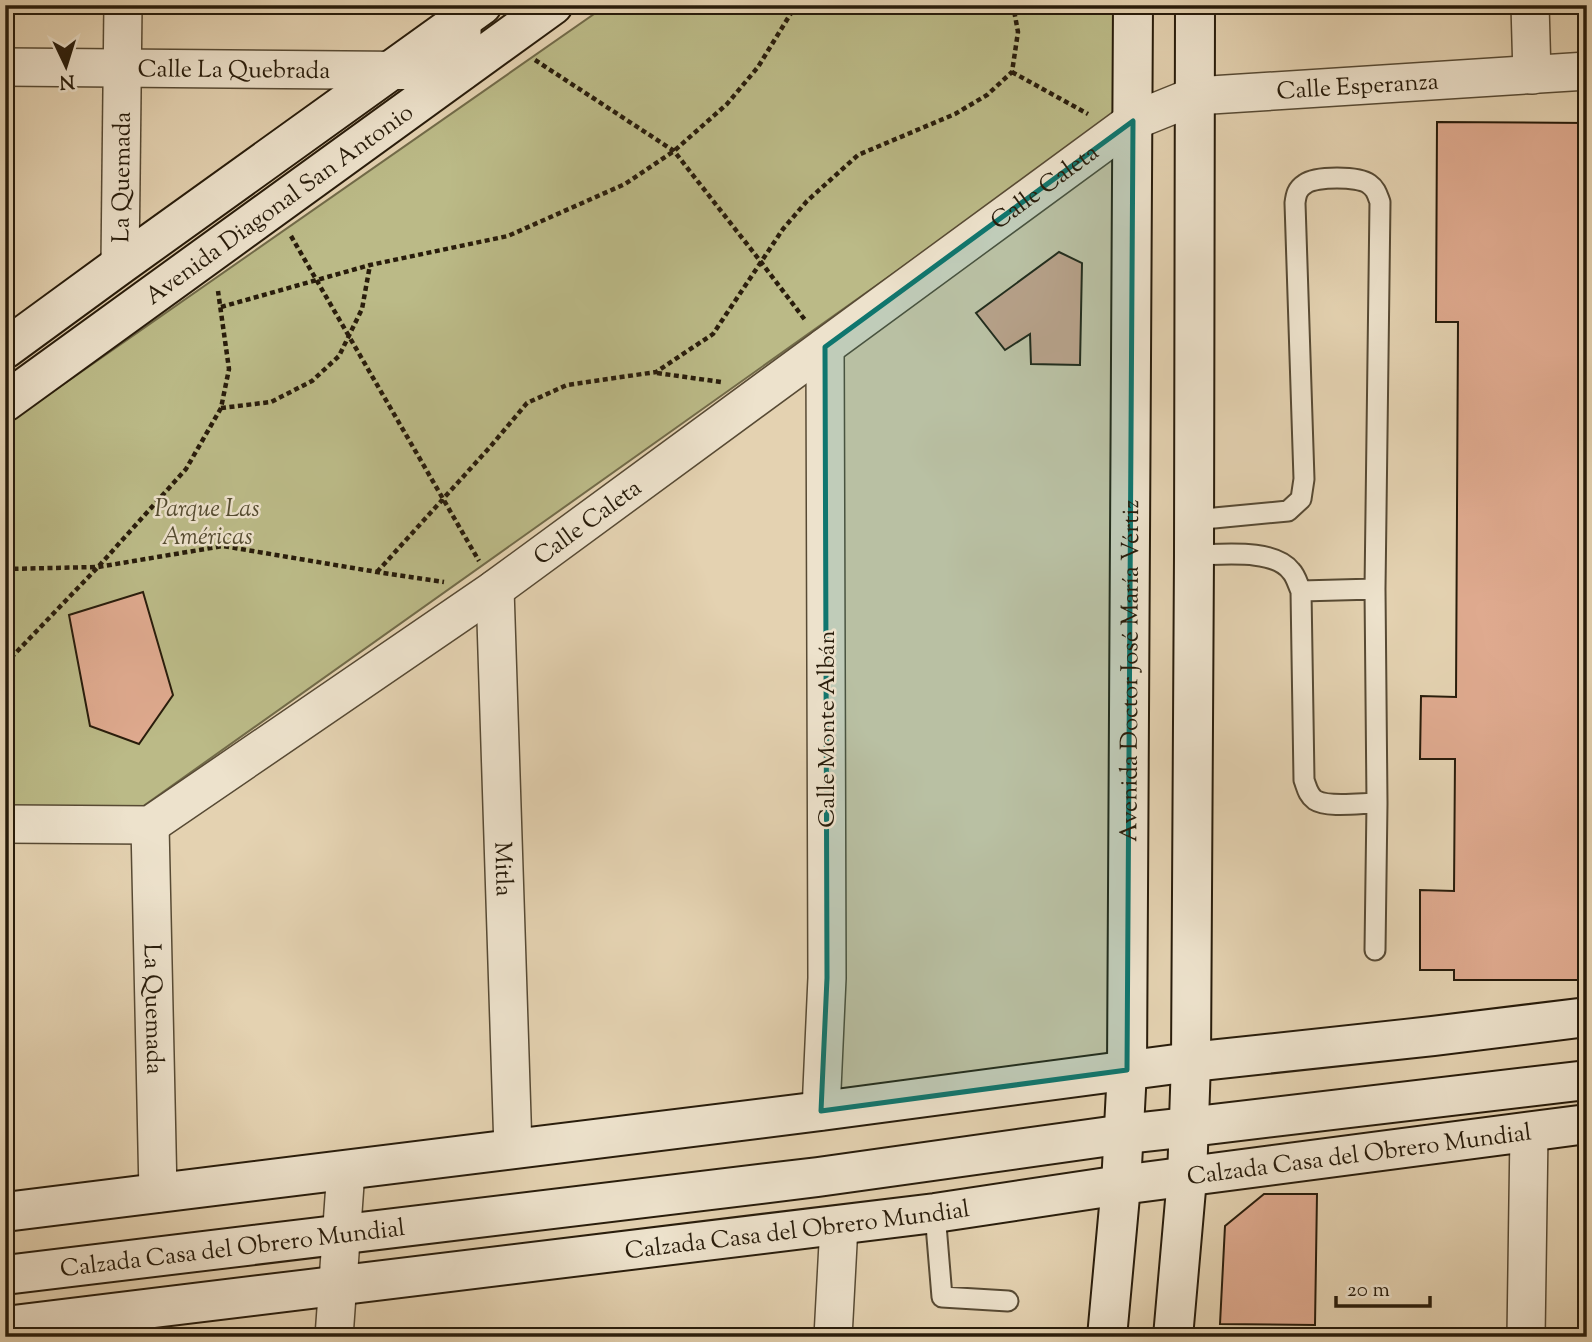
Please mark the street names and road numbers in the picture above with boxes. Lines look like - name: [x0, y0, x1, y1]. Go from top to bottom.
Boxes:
- street label: Calle La Quebrada: [137, 53, 330, 89]
- street label: Calle Esperanza: [1276, 65, 1440, 110]
- street label: Avenida Diagonal San Antonio: [139, 97, 421, 314]
- street label: La Quemada: [105, 111, 141, 243]
- street label: Calle Caleta: [984, 137, 1106, 239]
- street label: Calle Caleta: [527, 472, 649, 574]
- street label: Avenida Doctor José María Vértiz: [1113, 500, 1149, 842]
- street label: Calle Monte Albán: [811, 630, 845, 828]
- street label: Mitla: [484, 841, 520, 897]
- street label: La Quemada: [134, 943, 170, 1075]
- street label: Calzada Casa del Obrero Mundial: [1185, 1116, 1534, 1195]
- street label: Calzada Casa del Obrero Mundial: [623, 1193, 972, 1270]
- street label: Calzada Casa del Obrero Mundial: [58, 1212, 407, 1287]

